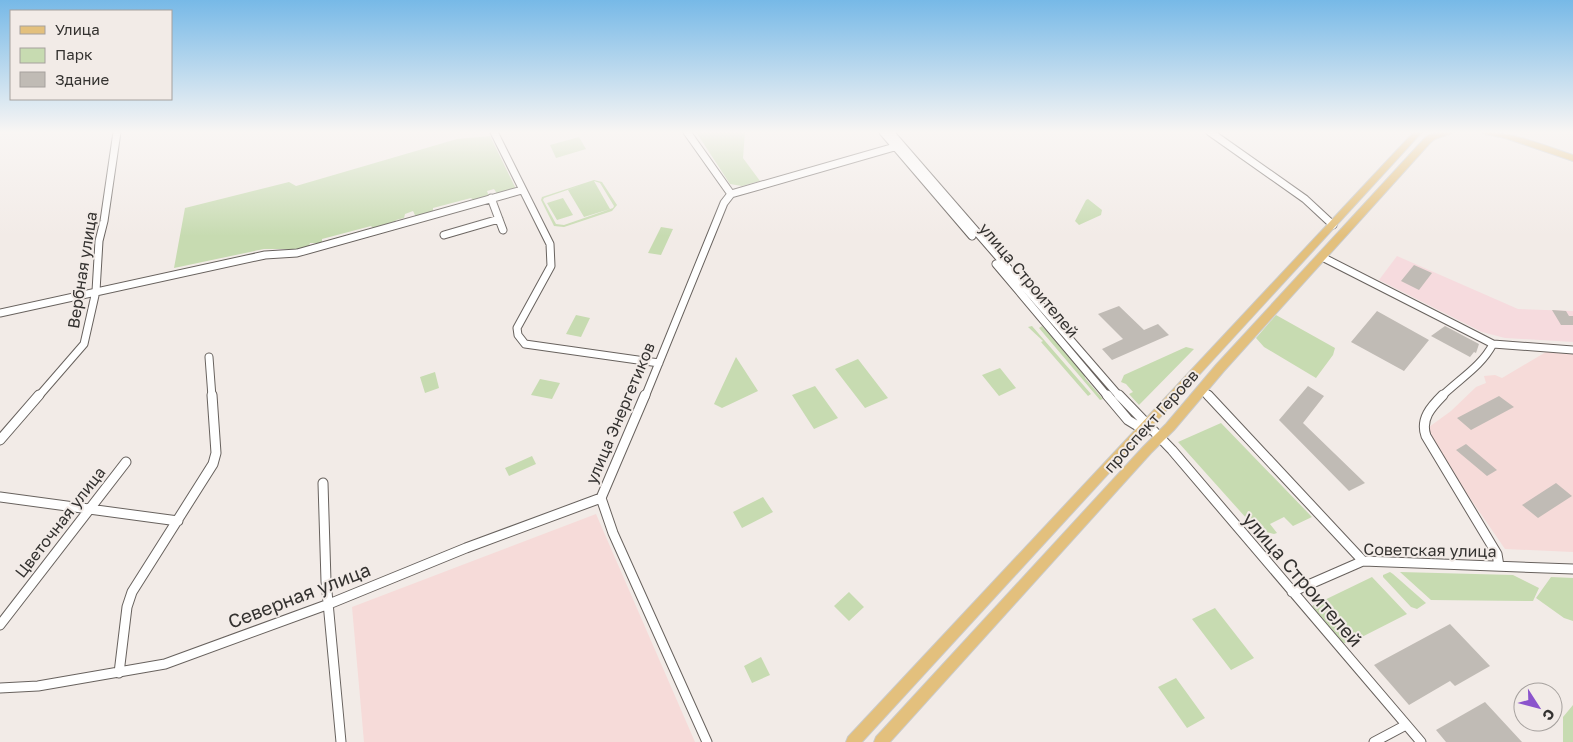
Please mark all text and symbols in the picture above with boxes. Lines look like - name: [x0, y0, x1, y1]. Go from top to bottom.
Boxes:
- legend: [10, 10, 172, 100]
- text: Улица: [55, 20, 100, 38]
- text: Парк: [55, 45, 93, 63]
- text: Здание: [55, 70, 109, 88]
- street label: Вербная улица: [63, 210, 101, 330]
- street label: улица Строителей: [975, 218, 1083, 342]
- street label: улица Энергетиков: [581, 339, 659, 487]
- street label: проспект Героев: [1099, 365, 1203, 477]
- street label: Цветочная улица: [10, 463, 110, 581]
- street label: улица Строителей: [1238, 507, 1368, 651]
- street label: Советская улица: [1363, 539, 1497, 561]
- street label: Северная улица: [224, 557, 374, 633]
- north arrow: [1513, 682, 1563, 732]
- text: С: [1539, 706, 1559, 724]

